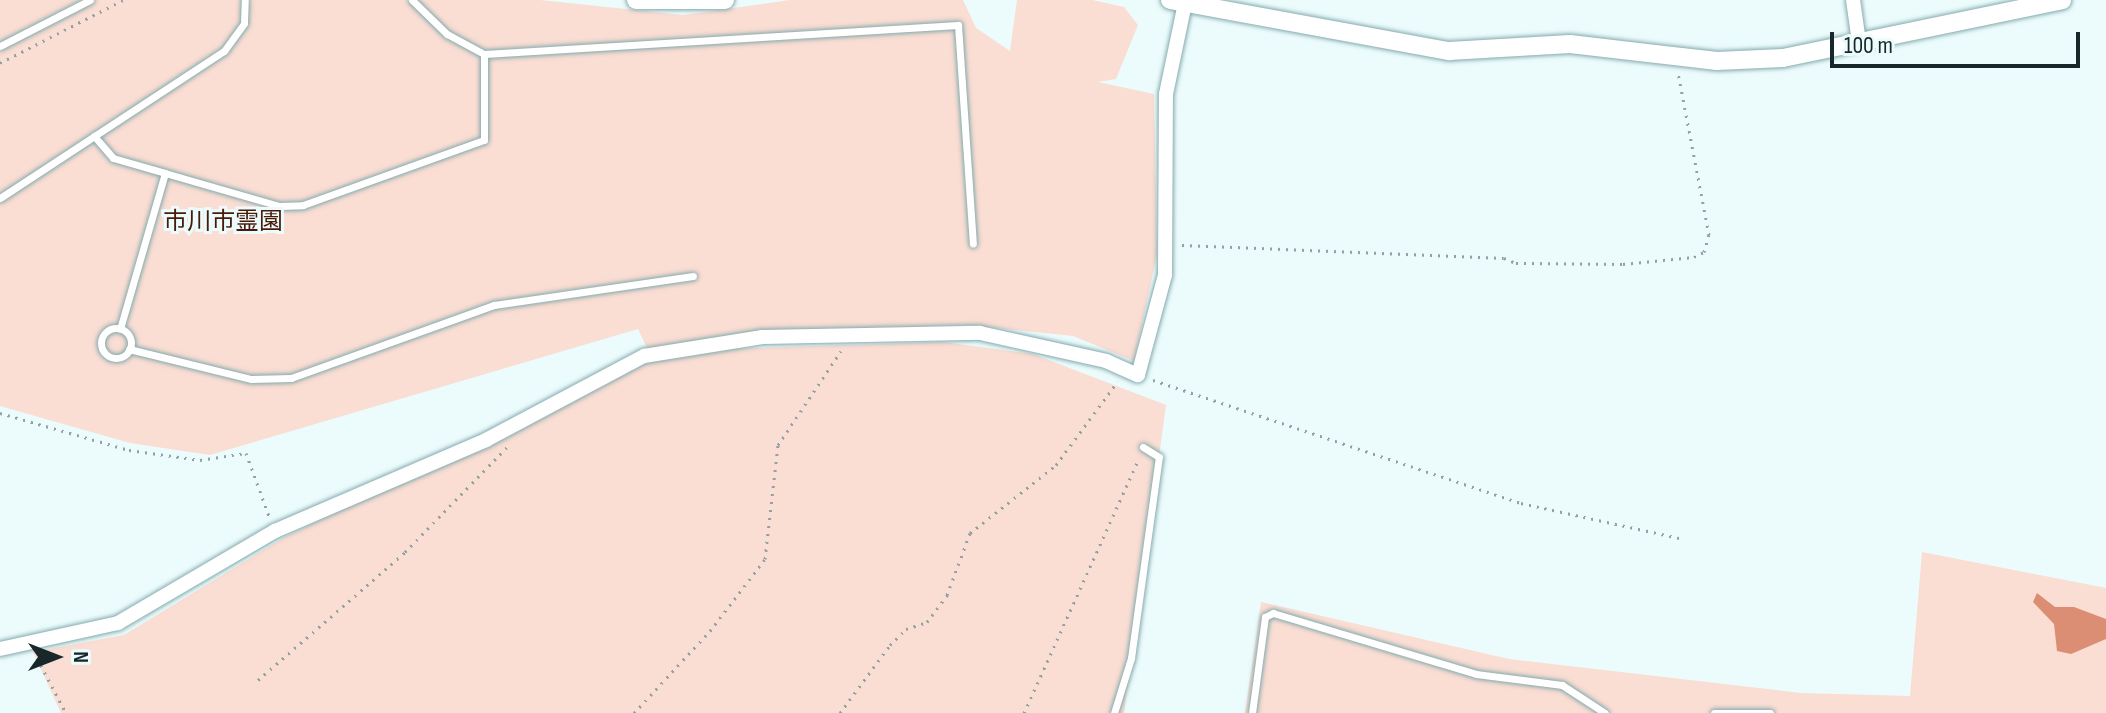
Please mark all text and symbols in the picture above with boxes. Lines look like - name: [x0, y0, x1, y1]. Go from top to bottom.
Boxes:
- scale bar: [1834, 16, 2084, 66]
- text: 100 m: [1844, 31, 1893, 60]
- park label: 市川市霊園: [163, 208, 283, 236]
- north arrow: [16, 617, 96, 697]
- text: N: [67, 651, 94, 663]

